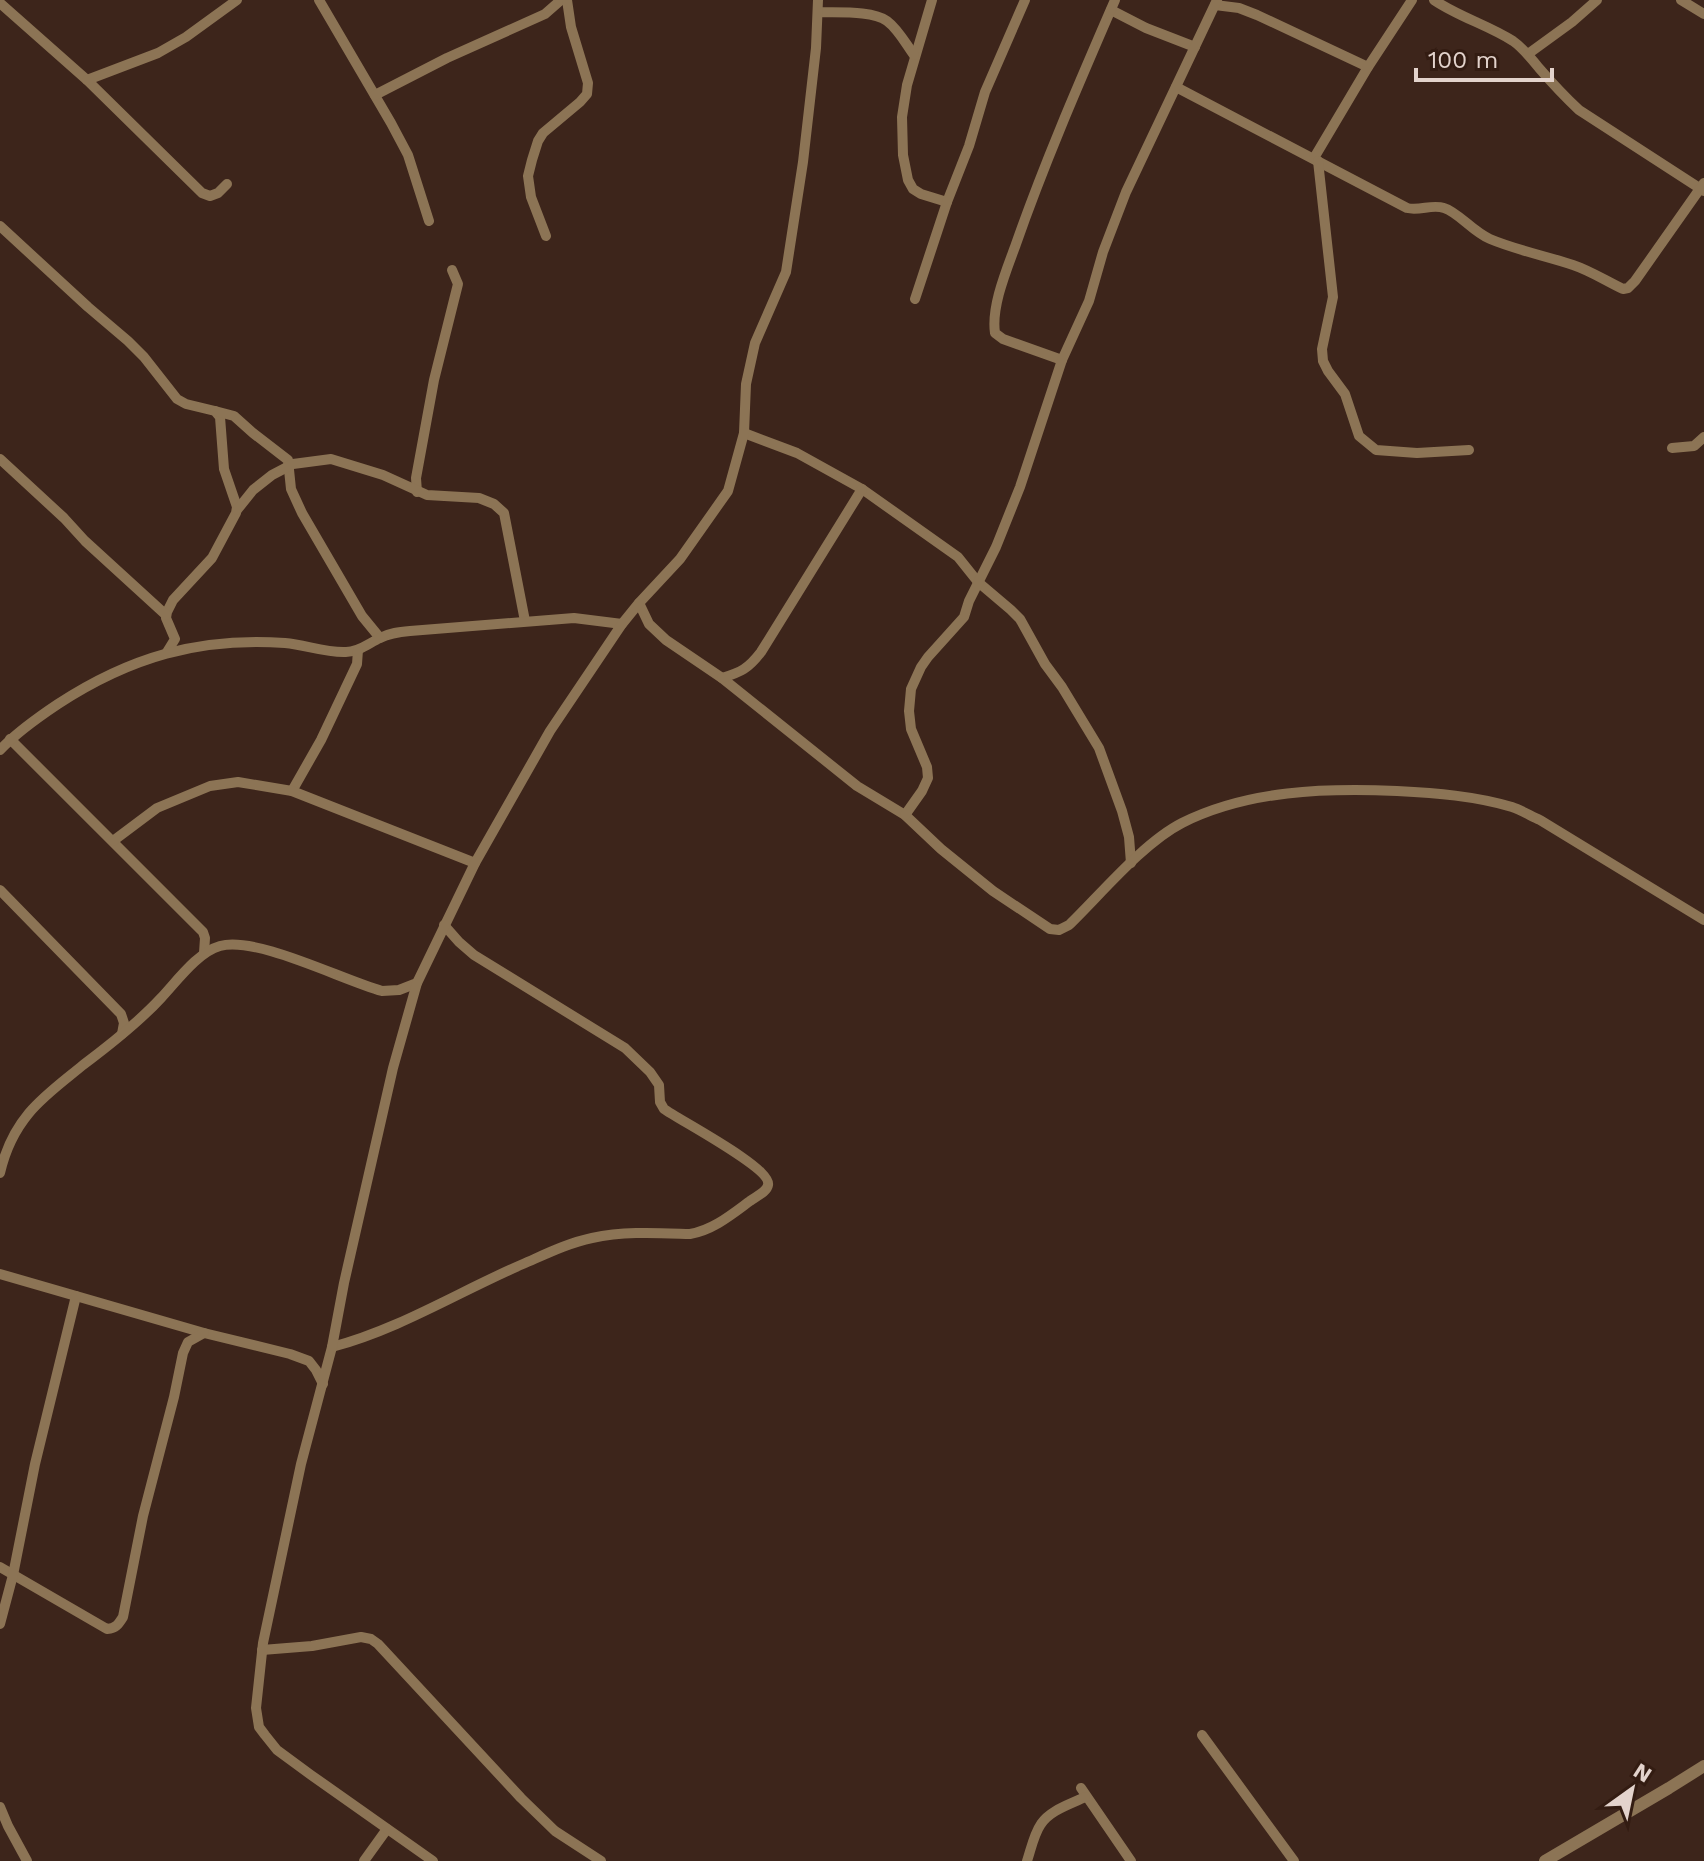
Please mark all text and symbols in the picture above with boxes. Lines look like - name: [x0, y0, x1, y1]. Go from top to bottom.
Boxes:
- scale bar: [1416, 32, 1552, 82]
- text: 100 m: [1428, 46, 1498, 74]
- north arrow: [1592, 1749, 1672, 1829]
- text: N: [1629, 1758, 1656, 1788]

